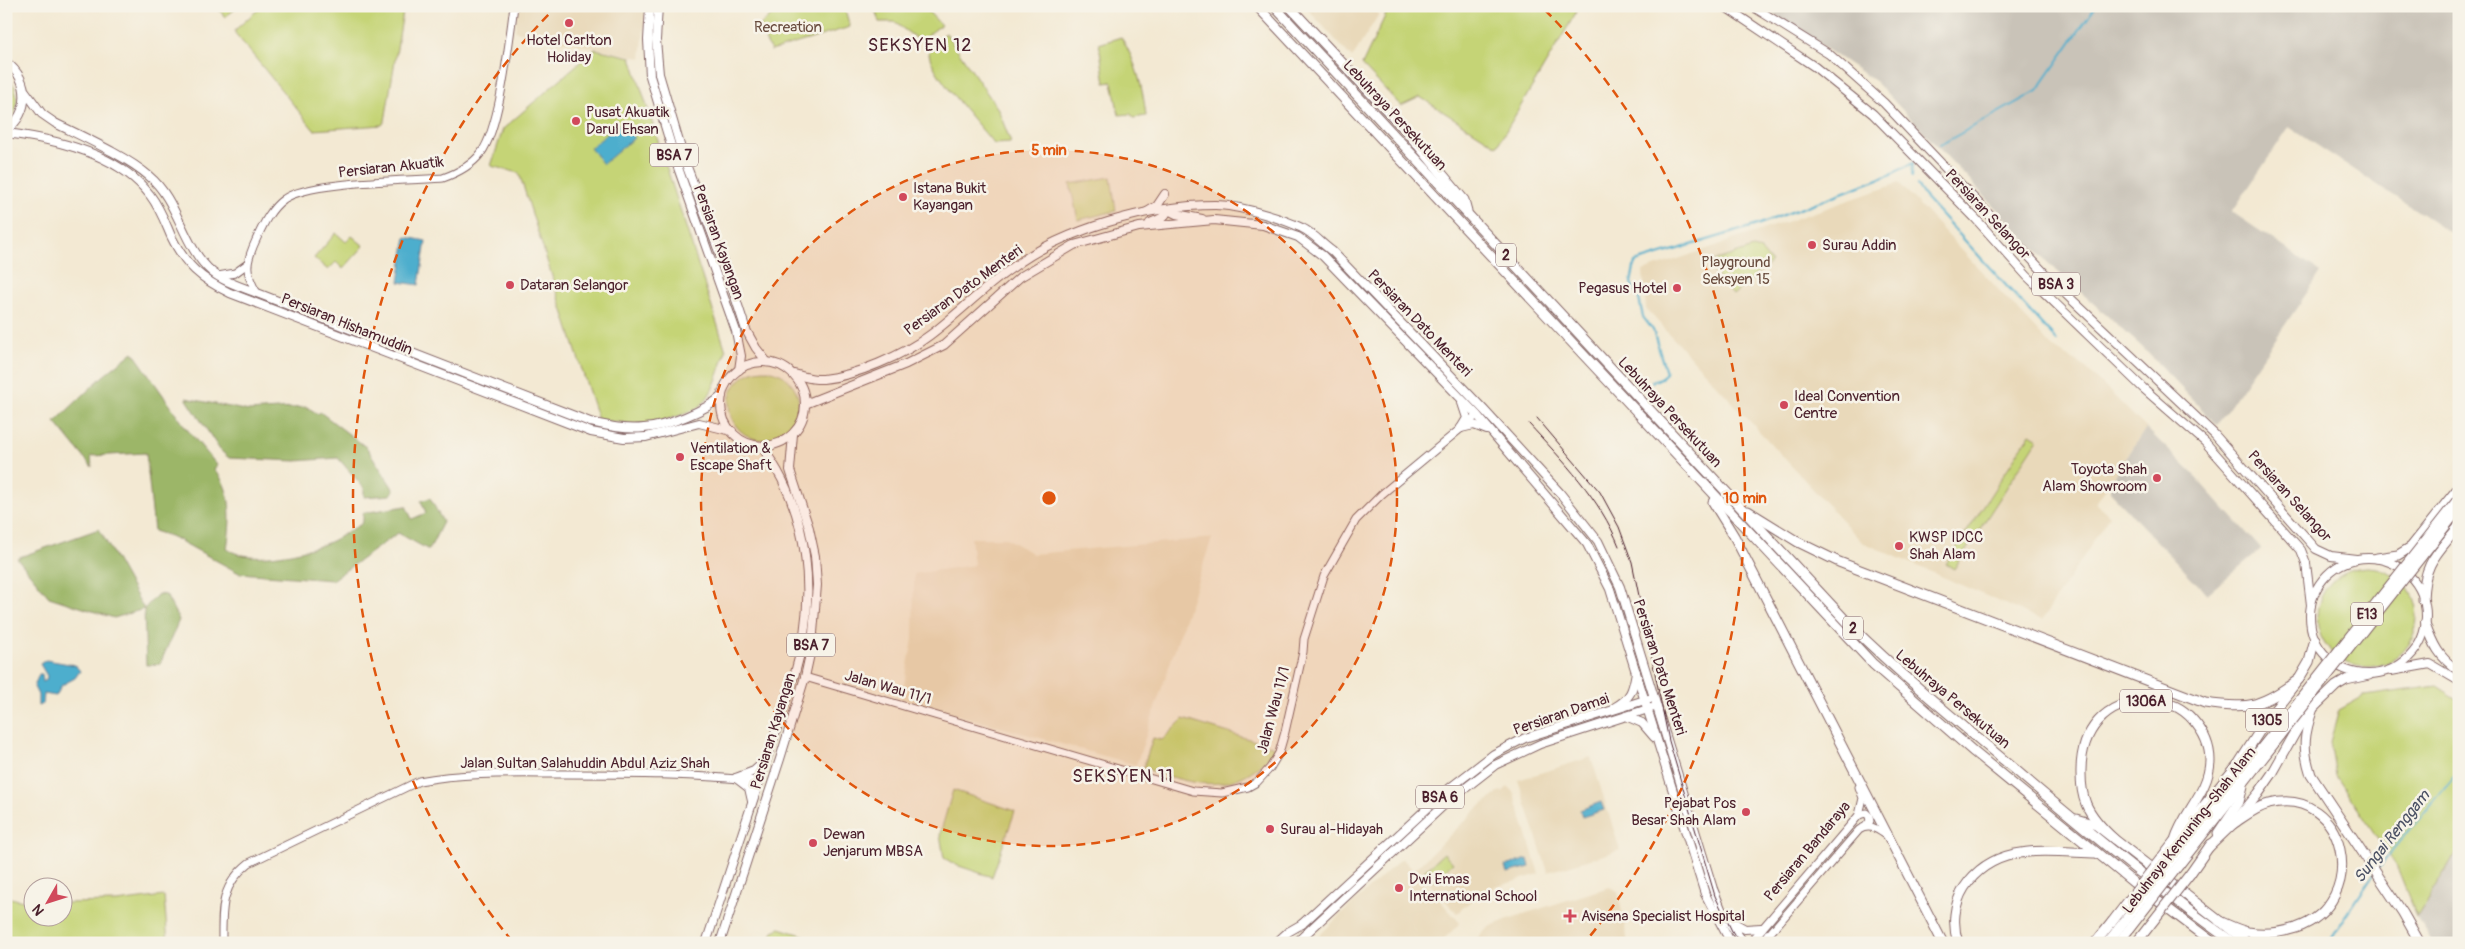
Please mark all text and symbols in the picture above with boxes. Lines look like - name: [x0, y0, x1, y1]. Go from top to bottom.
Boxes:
- marker: Hotel Carlton Holiday: [563, 17, 575, 29]
- park label: Recreation: [754, 18, 822, 37]
- place label: Hotel Carlton Holiday: [526, 31, 612, 67]
- district label: SEKSYEN 12: [868, 34, 972, 57]
- street label: Lebuhraya Persekutuan: [1338, 56, 1451, 175]
- place label: Pusat Akuatik Darul Ehsan: [586, 103, 670, 139]
- marker: Pusat Akuatik Darul Ehsan: [570, 115, 582, 127]
- text: 5 min: [1031, 141, 1067, 160]
- road number: BSA 7: [650, 144, 698, 166]
- street label: Persiaran Akuatik: [337, 152, 446, 182]
- street label: Persiaran Selangor: [1941, 165, 2035, 264]
- place label: Istana Bukit Kayangan: [913, 179, 987, 215]
- street label: Persiaran Kayangan: [689, 182, 748, 302]
- marker: Istana Bukit Kayangan: [897, 191, 909, 203]
- place label: Surau Addin: [1822, 236, 1897, 255]
- marker: Surau Addin: [1806, 239, 1818, 251]
- street label: Persiaran Dato Menteri: [900, 241, 1027, 340]
- road number: 2: [1496, 244, 1516, 266]
- park label: Playground Seksyen 15: [1701, 253, 1771, 289]
- street label: Persiaran Dato Menteri: [1363, 266, 1476, 381]
- road number: BSA 3: [2032, 272, 2080, 296]
- place label: Dataran Selangor: [520, 276, 629, 295]
- marker: Dataran Selangor: [504, 279, 516, 291]
- place label: Pegasus Hotel: [1578, 279, 1667, 298]
- marker: Pegasus Hotel: [1671, 282, 1683, 294]
- street label: Persiaran Hishamuddin: [278, 289, 415, 360]
- street label: Lebuhraya Persekutuan: [1613, 353, 1726, 472]
- place label: Ideal Convention Centre: [1794, 387, 1900, 423]
- marker: Ideal Convention Centre: [1778, 399, 1790, 411]
- place label: Ventilation & Escape Shaft: [690, 439, 773, 475]
- street label: Persiaran Selangor: [2244, 447, 2336, 547]
- marker: Ventilation & Escape Shaft: [674, 451, 686, 463]
- place label: Toyota Shah Alam Showroom: [2042, 460, 2147, 496]
- marker: Toyota Shah Alam Showroom: [2151, 472, 2163, 484]
- centre of rings: [1040, 489, 1058, 507]
- text: 10 min: [1723, 489, 1767, 508]
- place label: KWSP IDCC Shah Alam: [1909, 528, 1983, 564]
- marker: KWSP IDCC Shah Alam: [1893, 540, 1905, 552]
- street label: Persiaran Dato Menteri: [1629, 597, 1691, 738]
- road number: E13: [2351, 602, 2383, 626]
- road number: 2: [1843, 616, 1863, 640]
- road number: BSA 7: [787, 634, 835, 656]
- street label: Lebuhraya Persekutuan: [1891, 646, 2014, 753]
- street label: Jalan Wau 11/1: [1253, 665, 1294, 756]
- street label: Jalan Wau 11/1: [842, 666, 933, 709]
- street label: Persiaran Kayangan: [747, 671, 800, 792]
- street label: Persiaran Damai: [1511, 689, 1612, 740]
- road number: 1306A: [2120, 689, 2172, 712]
- road number: 1305: [2246, 708, 2288, 732]
- street label: Lebuhraya Kemuning–Shah Alam: [2118, 743, 2260, 918]
- street label: Jalan Sultan Salahuddin Abdul Aziz Shah: [460, 754, 710, 773]
- district label: SEKSYEN 11: [1072, 765, 1174, 788]
- road number: BSA 6: [1416, 786, 1464, 809]
- water label: Sungai Renggam: [2349, 786, 2435, 887]
- place label: Pejabat Pos Besar Shah Alam: [1631, 794, 1736, 830]
- street label: Persiaran Bandaraya: [1760, 797, 1855, 905]
- marker: Pejabat Pos Besar Shah Alam: [1740, 806, 1752, 818]
- place label: Surau al-Hidayah: [1280, 820, 1383, 839]
- marker: Surau al-Hidayah: [1264, 823, 1276, 835]
- place label: Dewan Jenjarum MBSA: [823, 825, 923, 861]
- marker: Dewan Jenjarum MBSA: [807, 837, 819, 849]
- place label: Dwi Emas International School: [1409, 870, 1537, 906]
- north arrow: [22, 876, 72, 926]
- marker: Dwi Emas International School: [1393, 882, 1405, 894]
- text: N: [29, 901, 48, 919]
- place label: Avisena Specialist Hospital: [1581, 907, 1745, 926]
- marker: Avisena Specialist Hospital: [1563, 909, 1577, 923]

